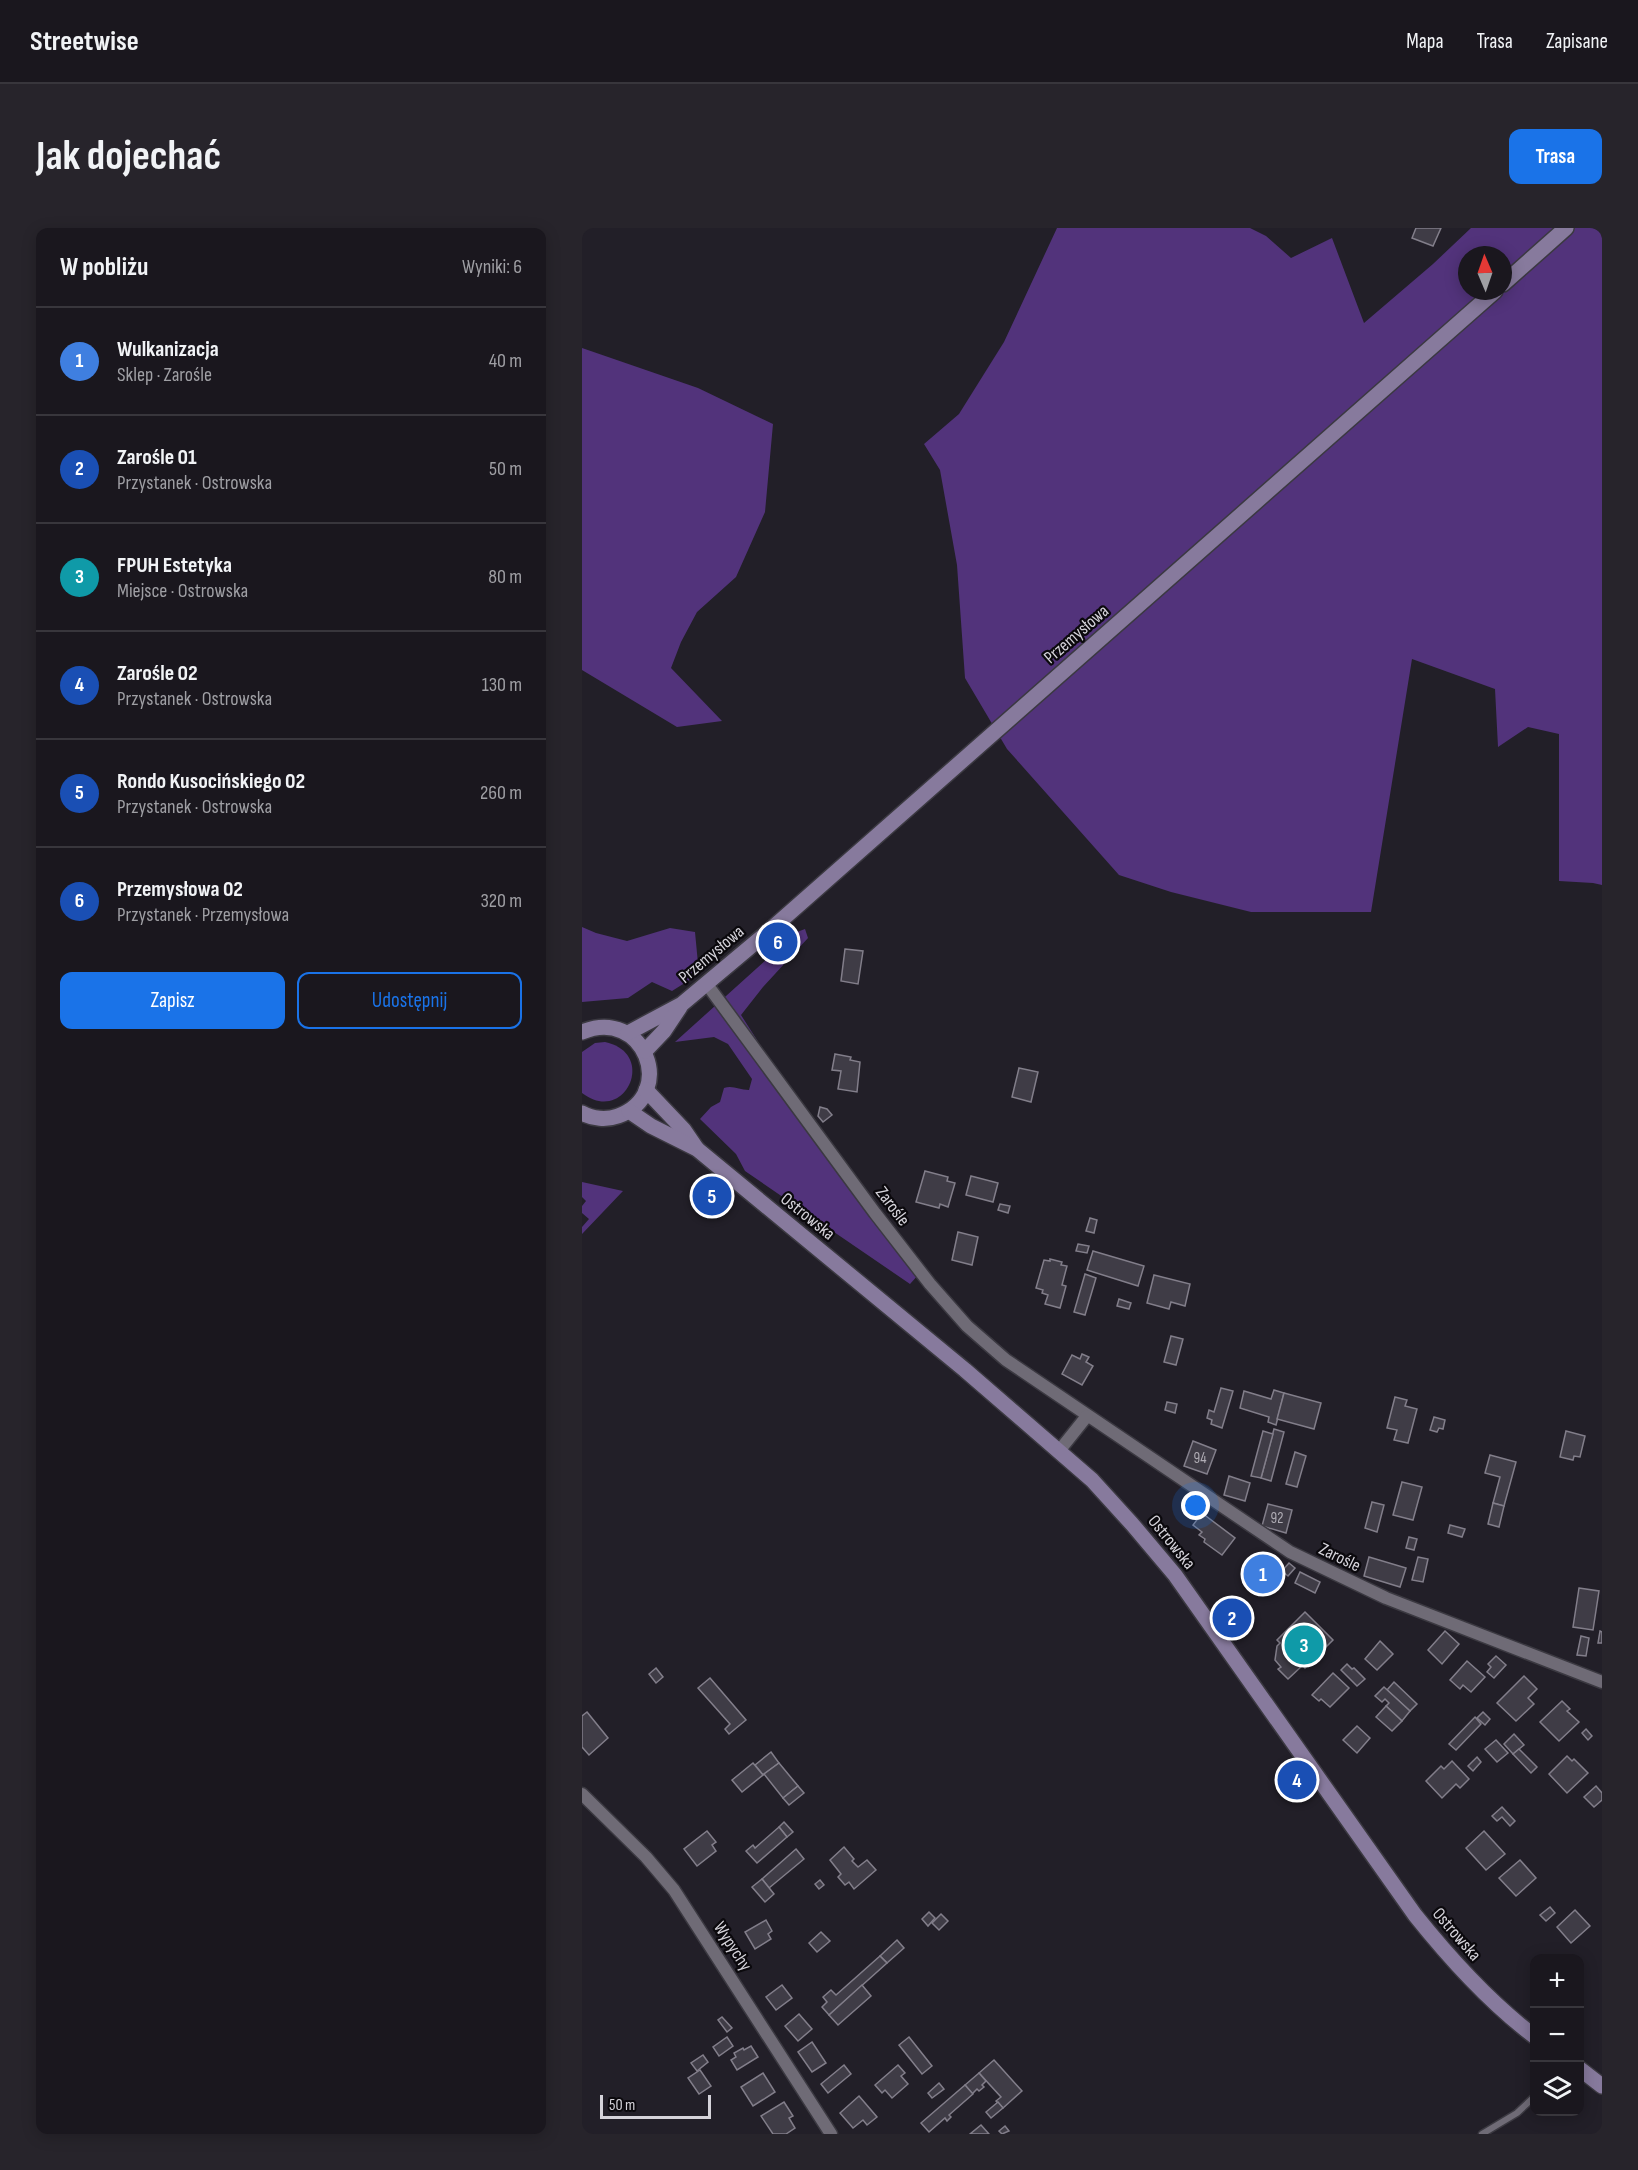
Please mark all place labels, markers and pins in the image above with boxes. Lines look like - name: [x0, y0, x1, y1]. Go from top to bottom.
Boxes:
- pin: 6: [758, 920, 798, 964]
- pin: 5: [692, 1174, 732, 1218]
- pin: 1: [1244, 1552, 1282, 1596]
- pin: 2: [1212, 1596, 1252, 1640]
- pin: 3: [1284, 1622, 1324, 1668]
- pin: 4: [1278, 1758, 1316, 1802]

